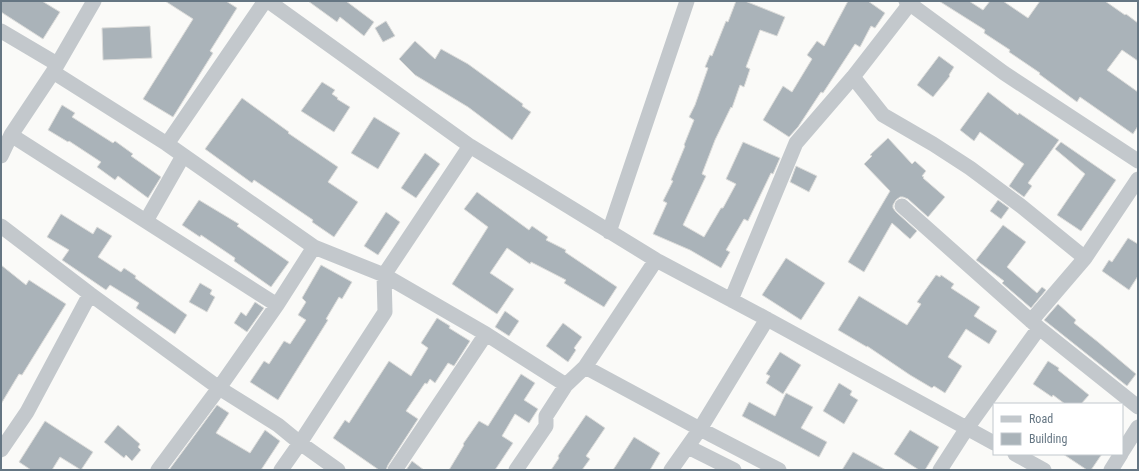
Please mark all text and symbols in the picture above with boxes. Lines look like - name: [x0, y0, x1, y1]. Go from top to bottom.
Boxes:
- legend: [993, 403, 1123, 455]
- text: Road: [1029, 412, 1053, 426]
- text: Building: [1029, 432, 1067, 446]

